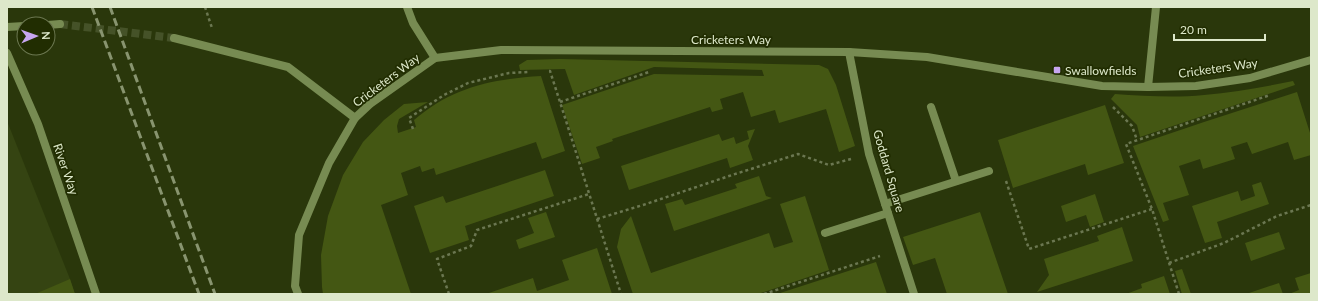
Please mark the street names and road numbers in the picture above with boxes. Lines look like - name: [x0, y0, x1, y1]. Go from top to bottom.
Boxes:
- street label: Cricketers Way: [691, 32, 772, 47]
- street label: Cricketers Way: [350, 50, 423, 110]
- street label: Cricketers Way: [1177, 55, 1259, 81]
- street label: Goddard Square: [870, 128, 908, 214]
- street label: River Way: [50, 141, 82, 197]

